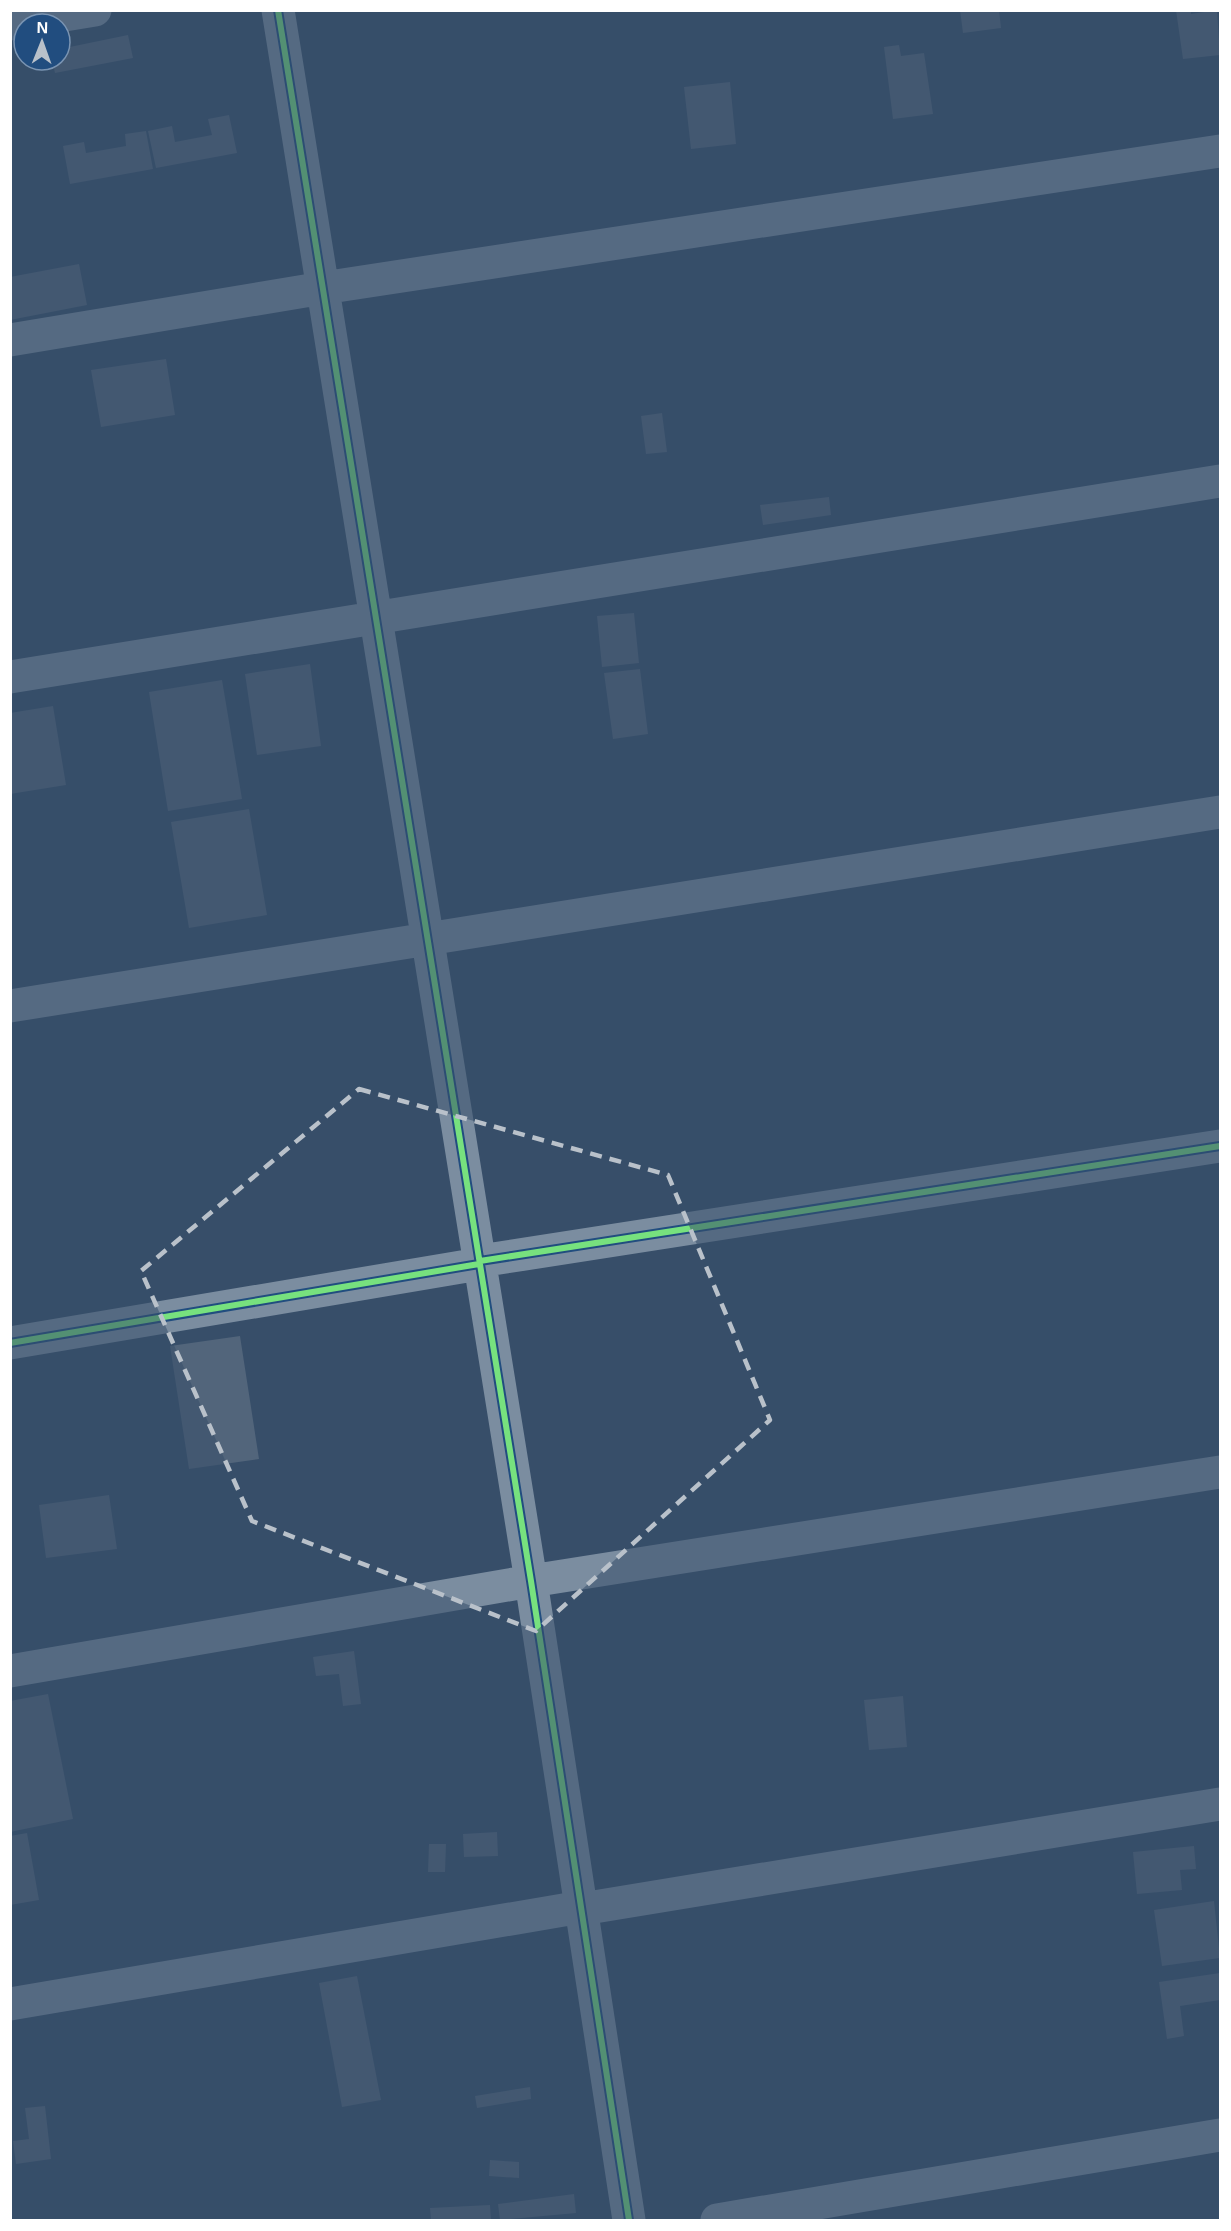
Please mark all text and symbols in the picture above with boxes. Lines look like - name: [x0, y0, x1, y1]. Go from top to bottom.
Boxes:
- north arrow: [12, 12, 72, 72]
- text: N: [36, 19, 48, 36]

